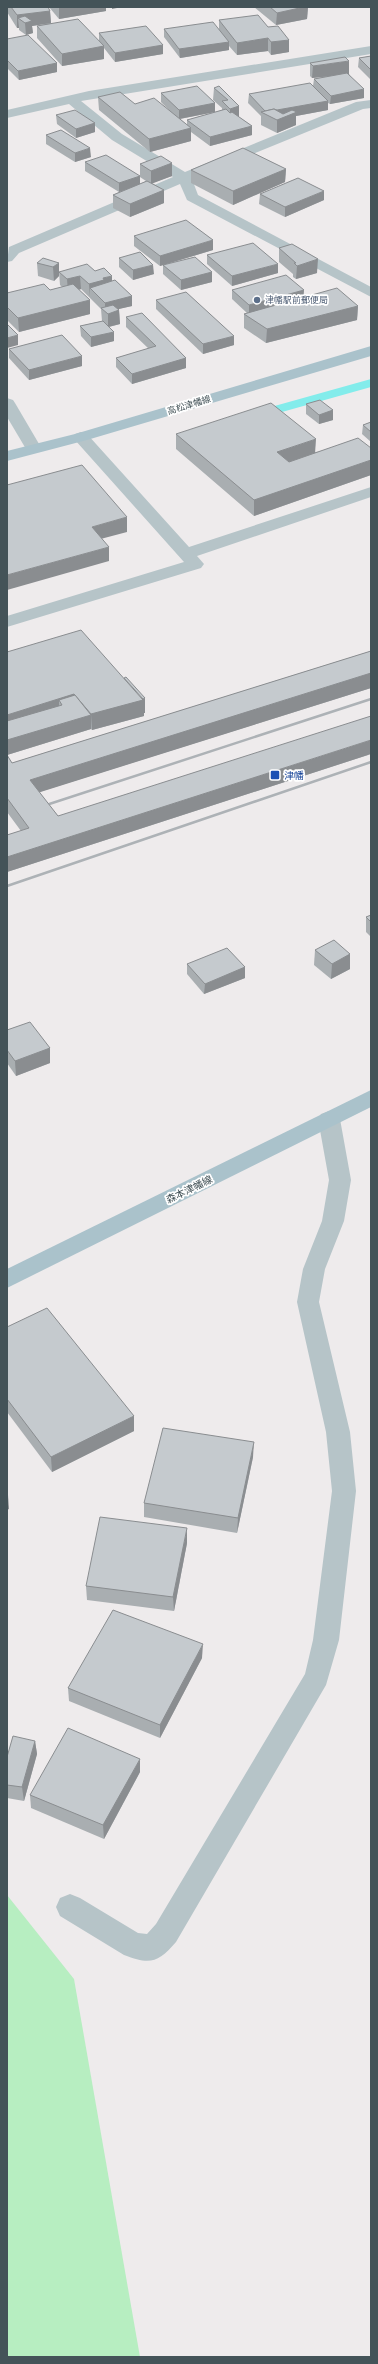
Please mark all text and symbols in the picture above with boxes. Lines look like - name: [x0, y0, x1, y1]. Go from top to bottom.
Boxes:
- place label: 津幡駅前郵便局: [265, 294, 328, 307]
- marker: 津幡駅前郵便局: [252, 295, 262, 305]
- street label: 高松津幡線: [166, 392, 214, 418]
- marker: 津幡: [269, 769, 281, 781]
- place label: 津幡: [284, 769, 304, 783]
- street label: 森本津幡線: [164, 1173, 215, 1207]

